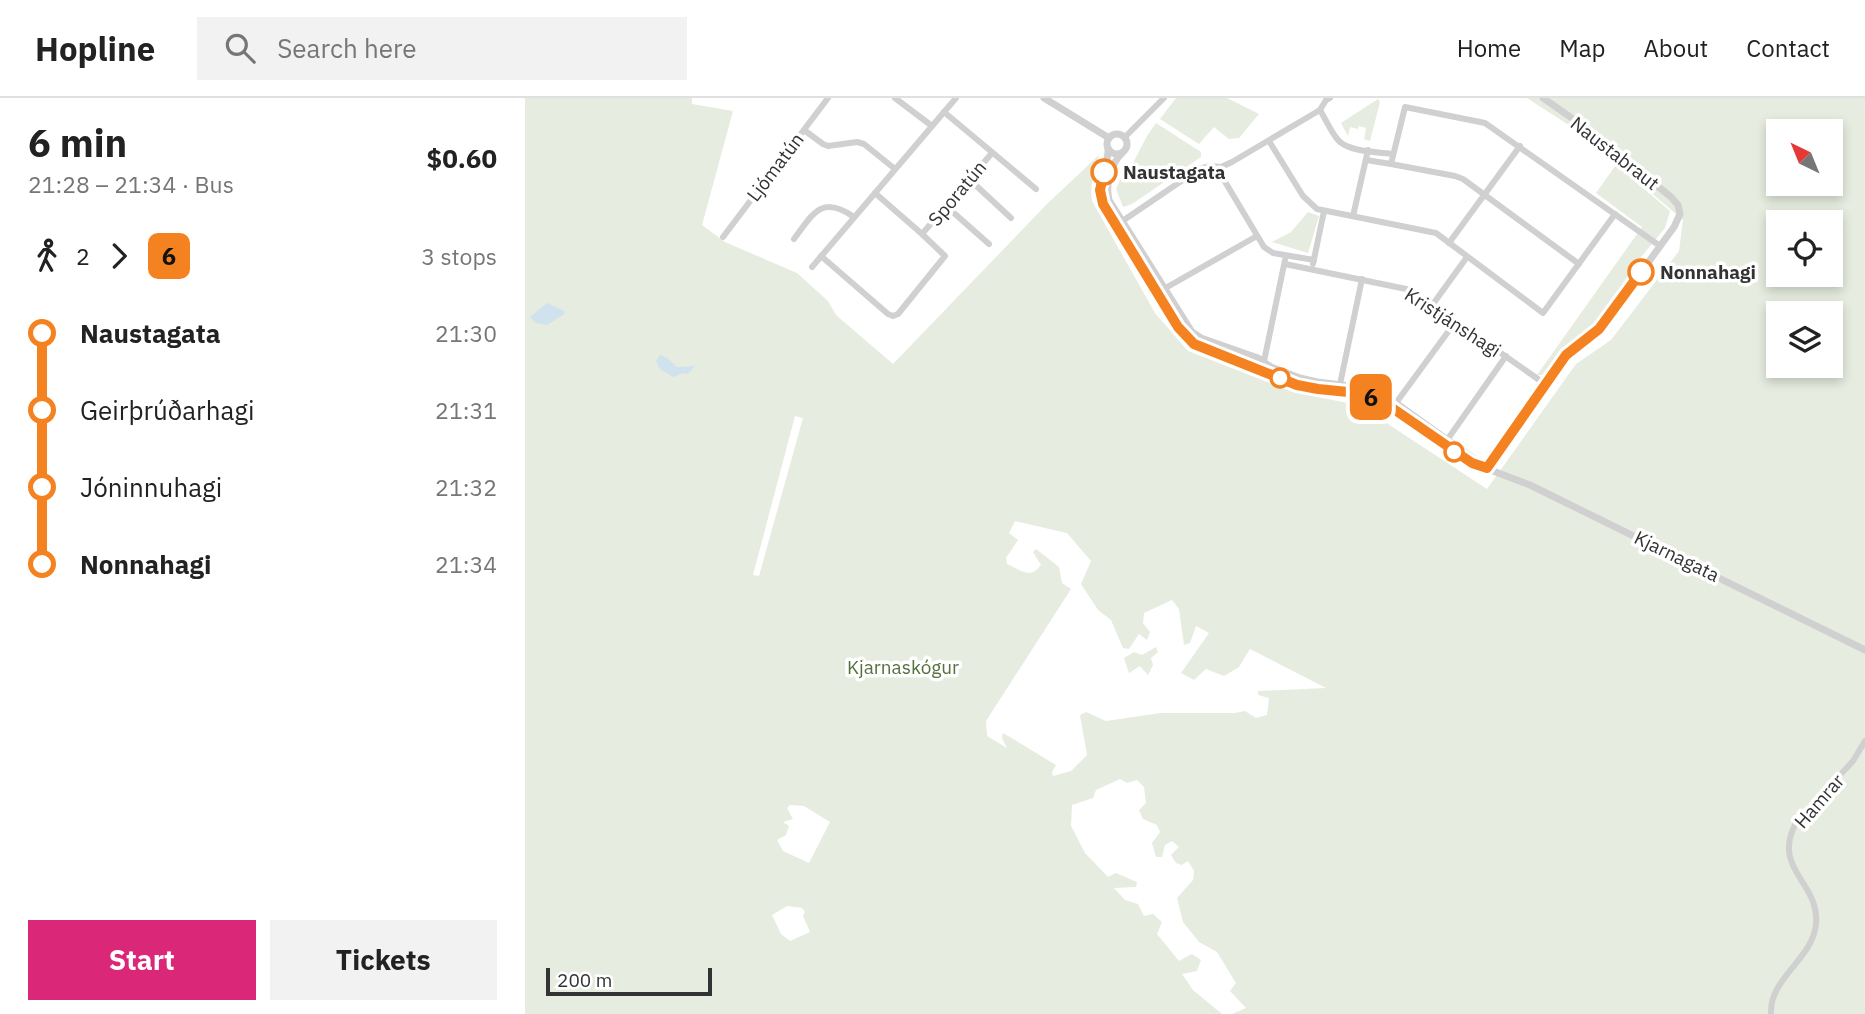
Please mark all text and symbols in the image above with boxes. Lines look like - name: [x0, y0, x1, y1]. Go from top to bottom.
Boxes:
- search box: [197, 17, 687, 80]
- text: Hopline: [35, 27, 155, 70]
- icon: search: [221, 29, 259, 67]
- text: Search here: [277, 31, 417, 65]
- text: Home: [1457, 32, 1521, 64]
- text: Map: [1559, 32, 1605, 64]
- text: About: [1643, 32, 1708, 64]
- text: Contact: [1746, 32, 1830, 64]
- street label: Naustabraut: [1566, 111, 1664, 195]
- text: 6 min: [28, 118, 127, 167]
- north arrow: [1766, 119, 1843, 196]
- map controls: [1766, 119, 1843, 378]
- street label: Ljómatún: [741, 128, 809, 206]
- text: $0.60: [427, 141, 497, 175]
- street label: Sporatún: [923, 155, 991, 231]
- marker: Naustagata: [1091, 159, 1117, 185]
- place label: Naustagata: [1123, 160, 1226, 184]
- text: 21:28 – 21:34 · Bus: [28, 169, 234, 199]
- button: locate: [1766, 210, 1843, 287]
- icon: walk: [28, 237, 66, 275]
- icon: forward: [100, 237, 138, 275]
- text: 6: [162, 240, 176, 272]
- text: 2: [76, 241, 90, 271]
- text: 3 stops: [421, 241, 497, 271]
- marker: Nonnahagi: [1628, 259, 1654, 285]
- place label: Nonnahagi: [1660, 260, 1756, 284]
- street label: Kristjánshagi: [1400, 282, 1506, 362]
- button: layers: [1766, 301, 1843, 378]
- text: Naustagata: [80, 316, 220, 350]
- text: 21:30: [435, 318, 497, 348]
- unlabelled marker: [1270, 368, 1290, 388]
- line badge: 6: [1348, 374, 1394, 420]
- text: 6: [1364, 381, 1378, 413]
- text: Geirþrúðarhagi: [80, 393, 255, 427]
- text: 21:31: [435, 395, 497, 425]
- unlabelled marker: [1444, 442, 1464, 462]
- text: Jóninnuhagi: [80, 470, 222, 504]
- text: 21:32: [435, 472, 497, 502]
- street label: Kjarnagata: [1630, 525, 1724, 587]
- text: Nonnahagi: [80, 547, 211, 581]
- text: 21:34: [435, 549, 497, 579]
- park label: Kjarnaskógur: [847, 655, 959, 679]
- street label: Hamrar: [1789, 769, 1849, 833]
- button: Start: [28, 920, 256, 1000]
- button: Tickets: [270, 920, 497, 1000]
- scale bar: [546, 965, 712, 997]
- text: 200 m: [557, 968, 612, 992]

